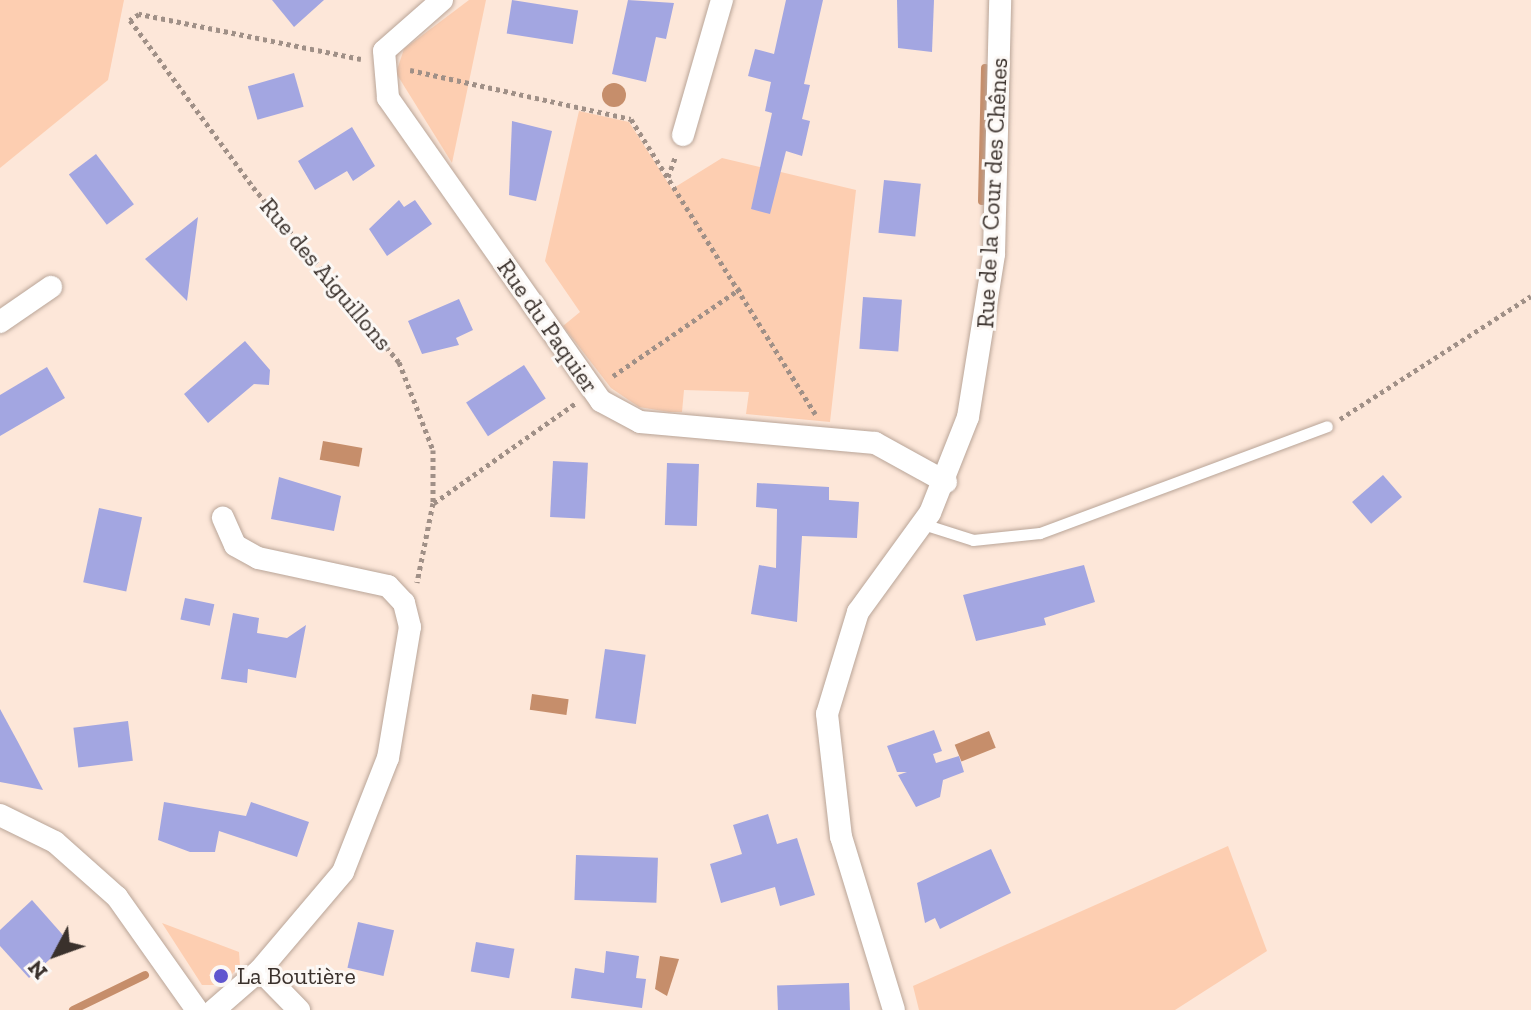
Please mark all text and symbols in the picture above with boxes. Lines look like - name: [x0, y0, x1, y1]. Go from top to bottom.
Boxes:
- street label: Rue de la Cour des Chênes: [971, 57, 1013, 329]
- street label: Rue des Aiguillons: [254, 192, 398, 356]
- street label: Rue du Paquier: [491, 254, 605, 398]
- north arrow: [16, 914, 96, 994]
- text: N: [22, 955, 53, 985]
- place label: La Boutière: [237, 962, 356, 990]
- marker: La Boutière: [212, 967, 230, 985]

